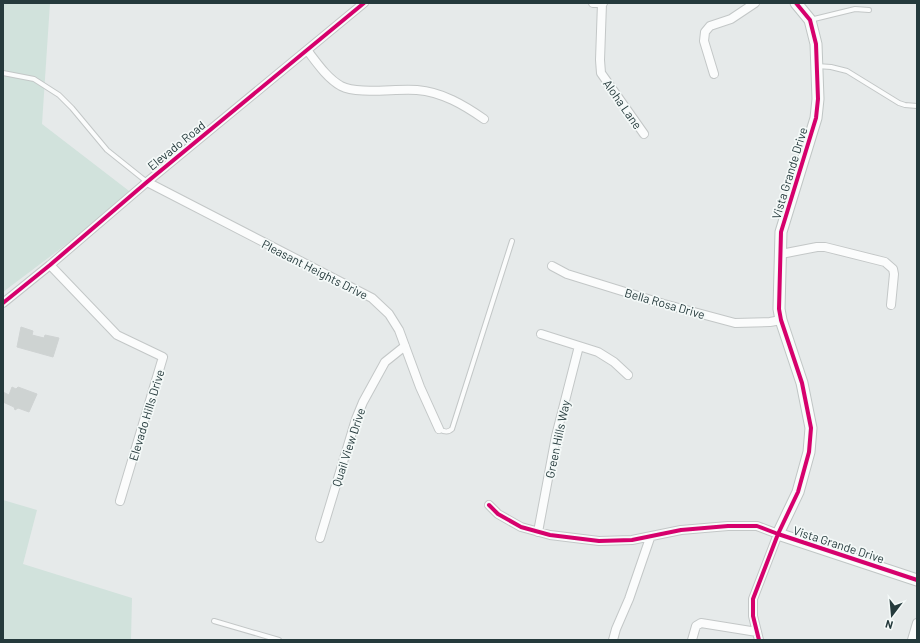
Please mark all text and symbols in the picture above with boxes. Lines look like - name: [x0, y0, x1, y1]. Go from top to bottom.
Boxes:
- street label: Aloha Lane: [601, 77, 645, 131]
- street label: Elevado Road: [144, 118, 208, 172]
- street label: Vista Grande Drive: [768, 125, 810, 221]
- street label: Pleasant Heights Drive: [260, 236, 370, 302]
- street label: Bella Rosa Drive: [623, 285, 707, 321]
- street label: Elevado Hills Drive: [125, 368, 167, 462]
- street label: Green Hills Way: [542, 398, 572, 479]
- street label: Quail View Drive: [329, 406, 367, 488]
- street label: Vista Grande Drive: [792, 523, 886, 565]
- north arrow: [872, 595, 912, 635]
- text: N: [884, 618, 894, 632]

